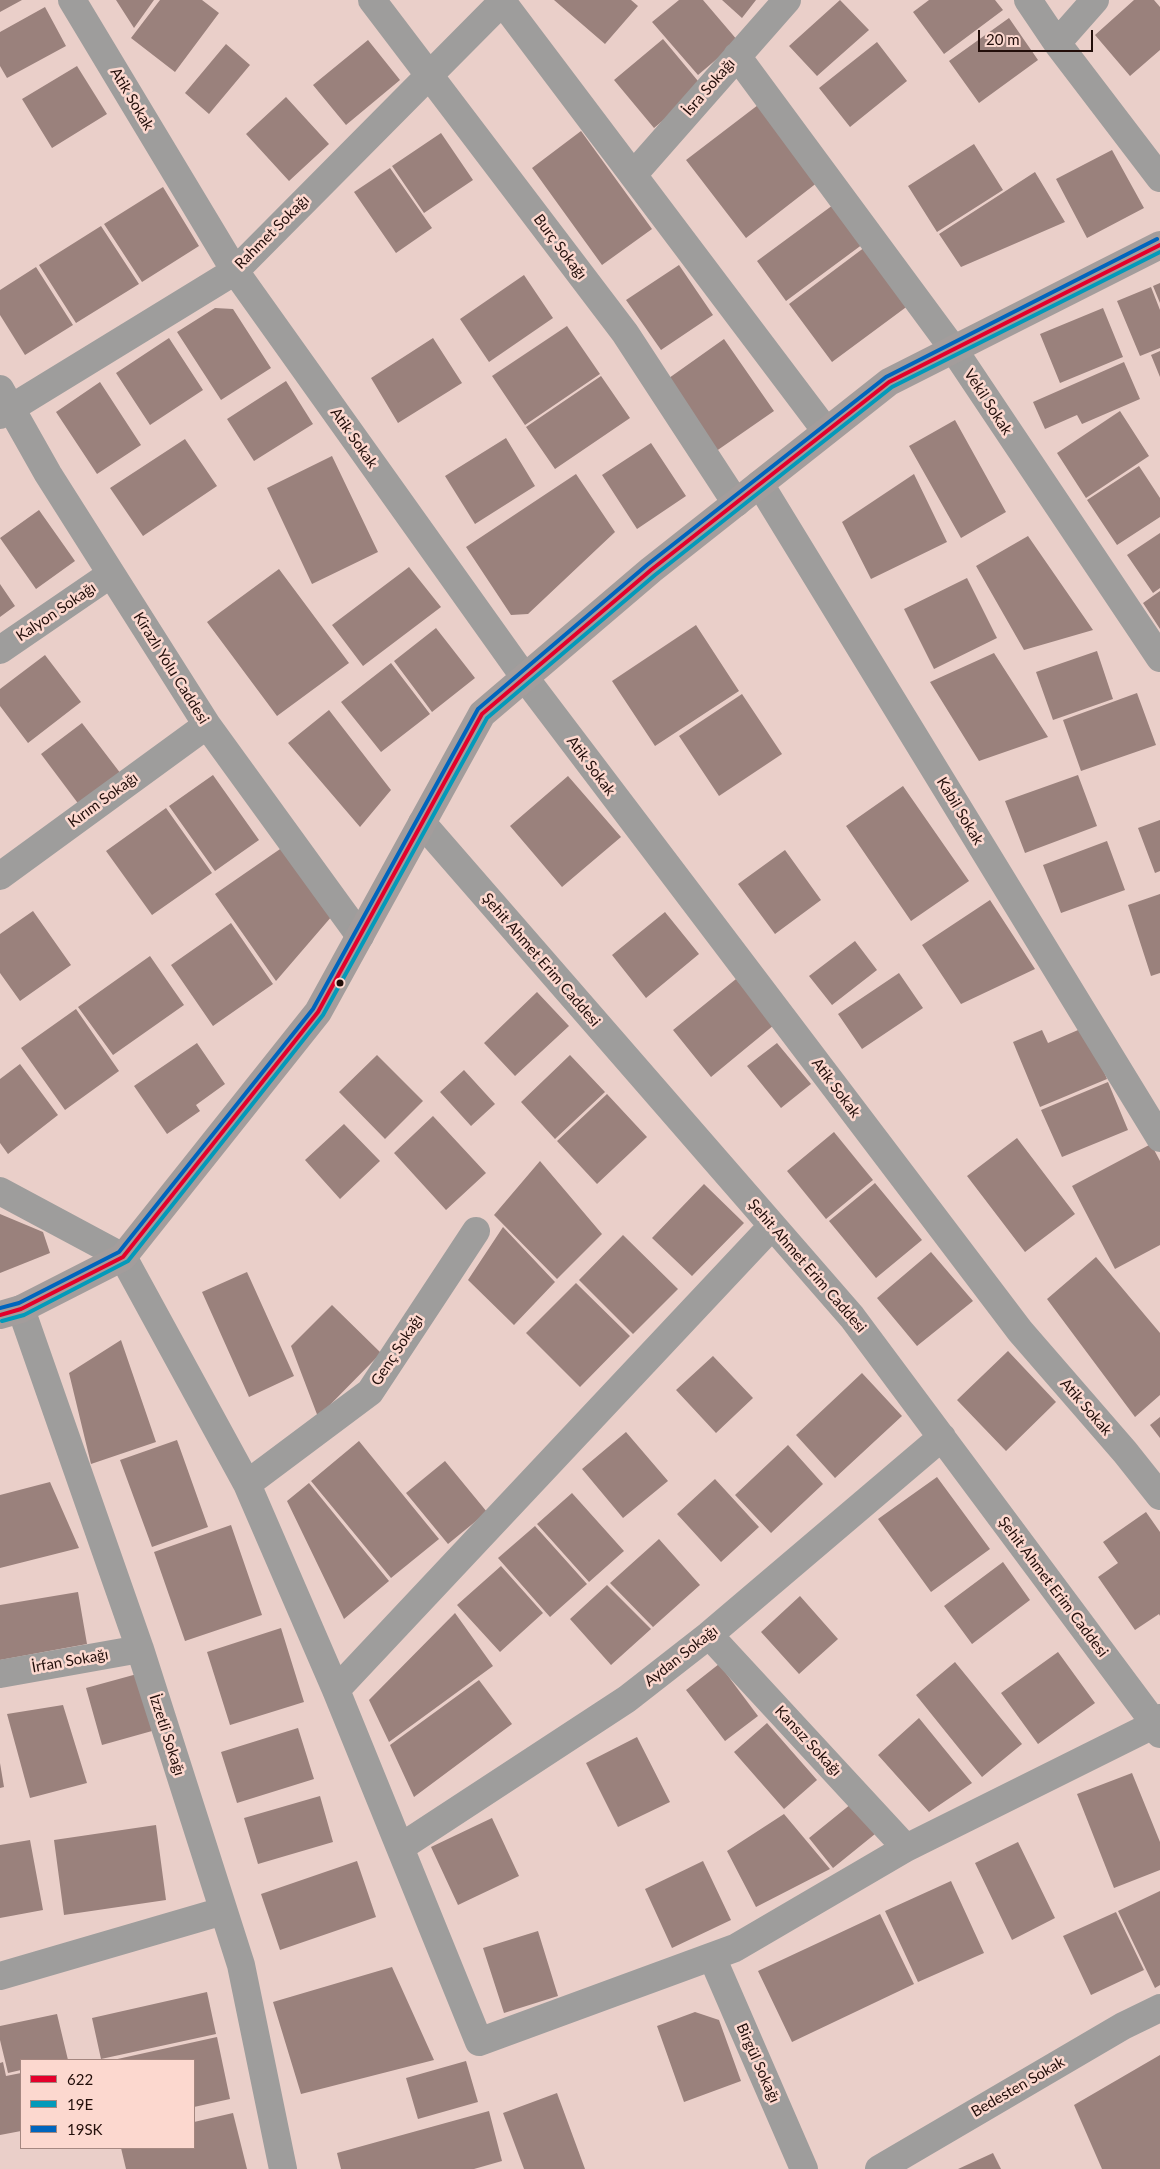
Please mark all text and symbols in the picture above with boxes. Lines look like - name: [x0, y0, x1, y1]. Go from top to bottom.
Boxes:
- scale bar: [980, 20, 1095, 52]
- text: 20 m: [986, 30, 1020, 48]
- street label: İsra Sokağı: [679, 55, 739, 119]
- street label: Atik Sokak: [106, 64, 158, 134]
- street label: Rahmet Sokağı: [231, 191, 313, 273]
- street label: Burç Sokağı: [530, 211, 590, 283]
- street label: Vekil Sokak: [960, 366, 1016, 438]
- street label: Atik Sokak: [327, 404, 381, 472]
- street label: Kalyon Sokağı: [13, 579, 99, 645]
- street label: Kirazlı Yolu Caddesi: [129, 609, 213, 727]
- street label: Atik Sokak: [563, 733, 619, 799]
- street label: Kırım Sokağı: [65, 769, 141, 831]
- street label: Kabil Sokak: [933, 774, 987, 848]
- street label: Şehit Ahmet Erim Caddesi: [478, 890, 604, 1030]
- unlabelled marker: [335, 978, 345, 988]
- street label: Atik Sokak: [808, 1055, 864, 1121]
- street label: Şehit Ahmet Erim Caddesi: [744, 1196, 870, 1336]
- street label: Genç Sokağı: [367, 1311, 427, 1389]
- street label: Atik Sokak: [1056, 1375, 1116, 1439]
- street label: Şehit Ahmet Erim Caddesi: [994, 1513, 1112, 1661]
- street label: Aydan Sokağı: [641, 1622, 721, 1690]
- street label: İrfan Sokağı: [30, 1645, 110, 1677]
- street label: İzzetli Sokağı: [145, 1692, 189, 1778]
- street label: Kansız Sokağı: [771, 1702, 845, 1780]
- street label: Birgül Sokağı: [732, 2020, 784, 2106]
- street label: Bedesten Sokak: [968, 2053, 1068, 2121]
- legend: [20, 2059, 195, 2149]
- text: 622: [67, 2070, 93, 2088]
- text: 19E: [67, 2095, 93, 2113]
- text: 19SK: [67, 2120, 102, 2138]

